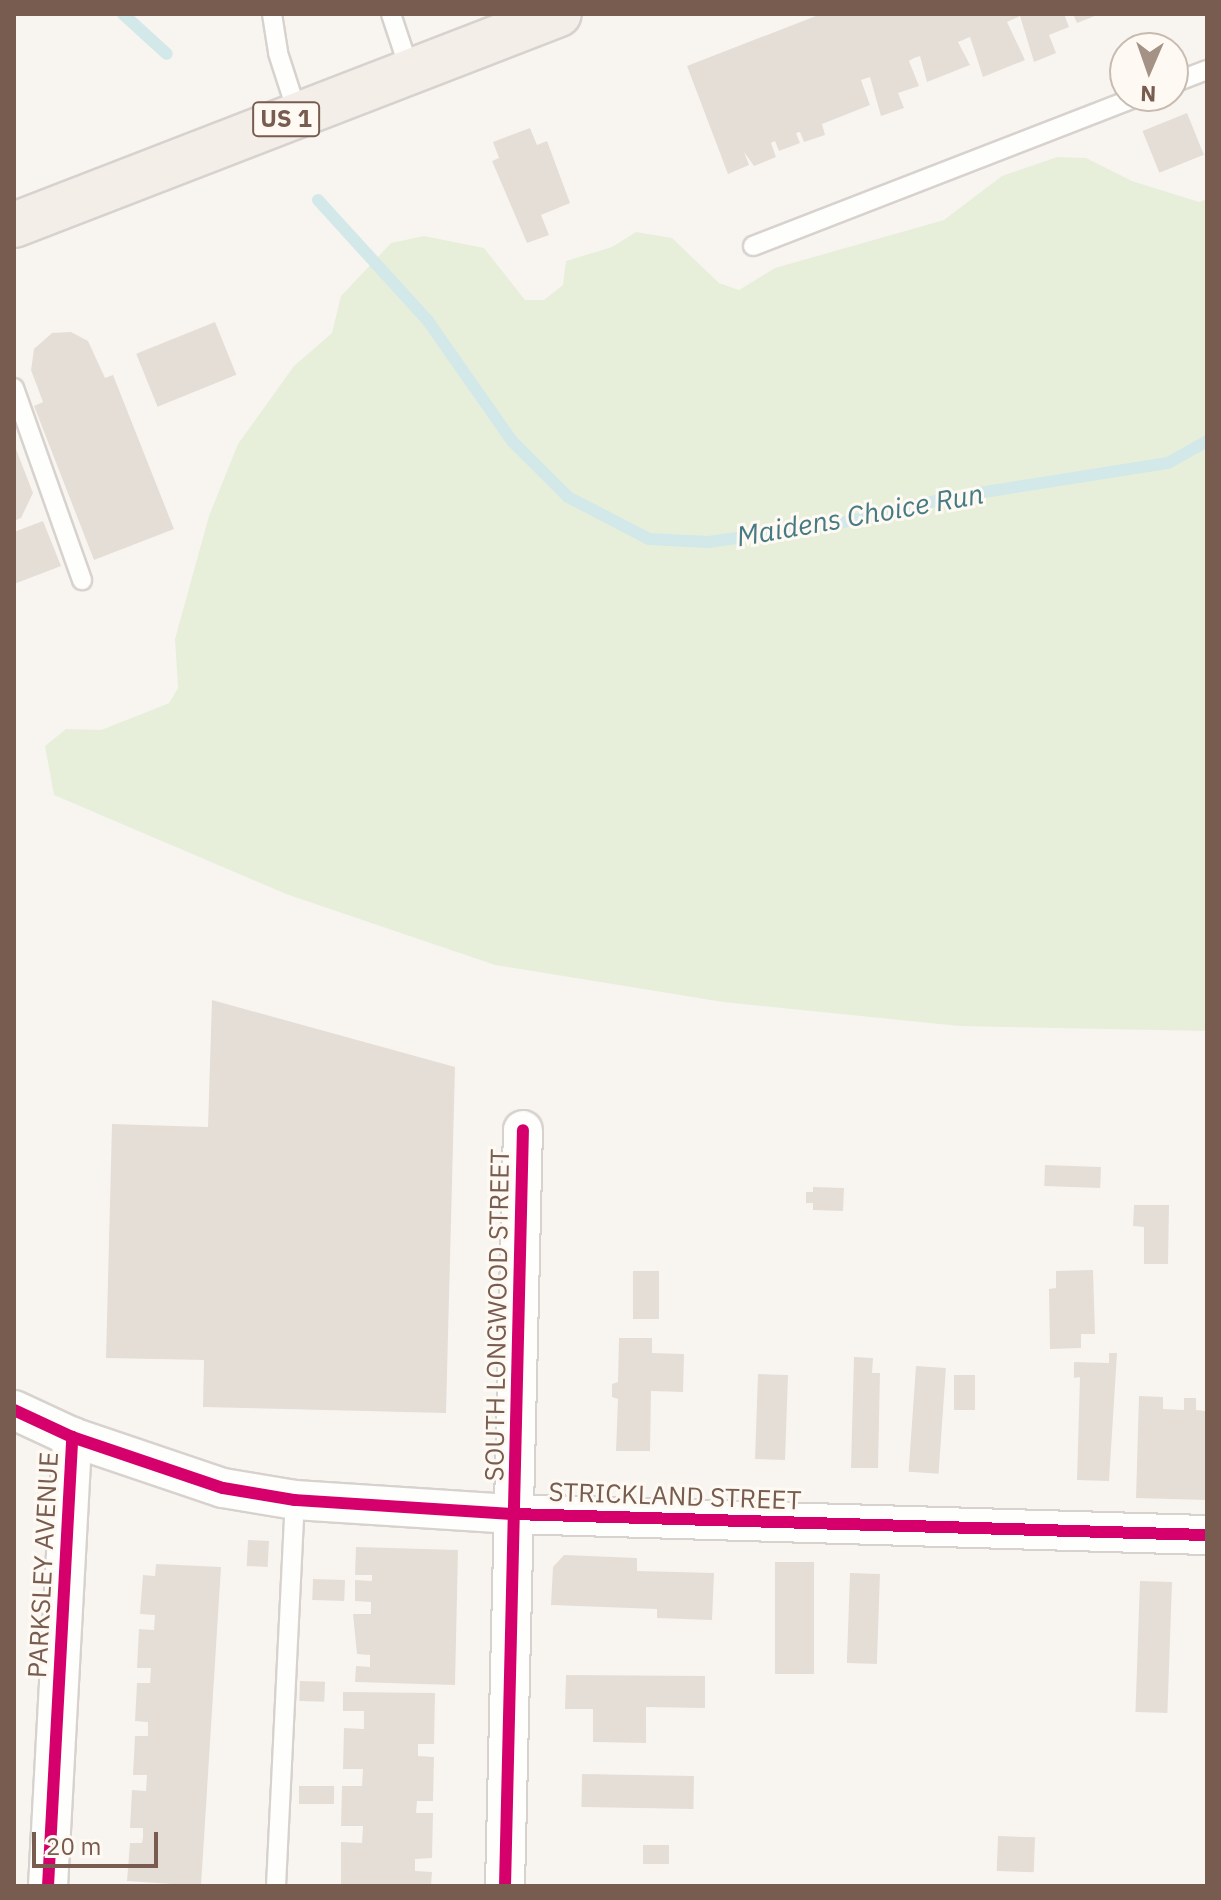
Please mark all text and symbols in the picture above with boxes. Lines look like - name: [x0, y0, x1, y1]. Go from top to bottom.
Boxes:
- north arrow: [1109, 32, 1189, 112]
- text: N: [1140, 80, 1157, 109]
- road number: US 1: [252, 99, 320, 139]
- water label: Maidens Choice Run: [734, 477, 986, 553]
- street label: SOUTH LONGWOOD STREET: [479, 1148, 515, 1482]
- street label: PARKSLEY AVENUE: [21, 1451, 65, 1679]
- street label: STRICKLAND STREET: [548, 1476, 802, 1516]
- scale bar: [36, 1816, 162, 1866]
- text: 20 m: [46, 1830, 101, 1862]

